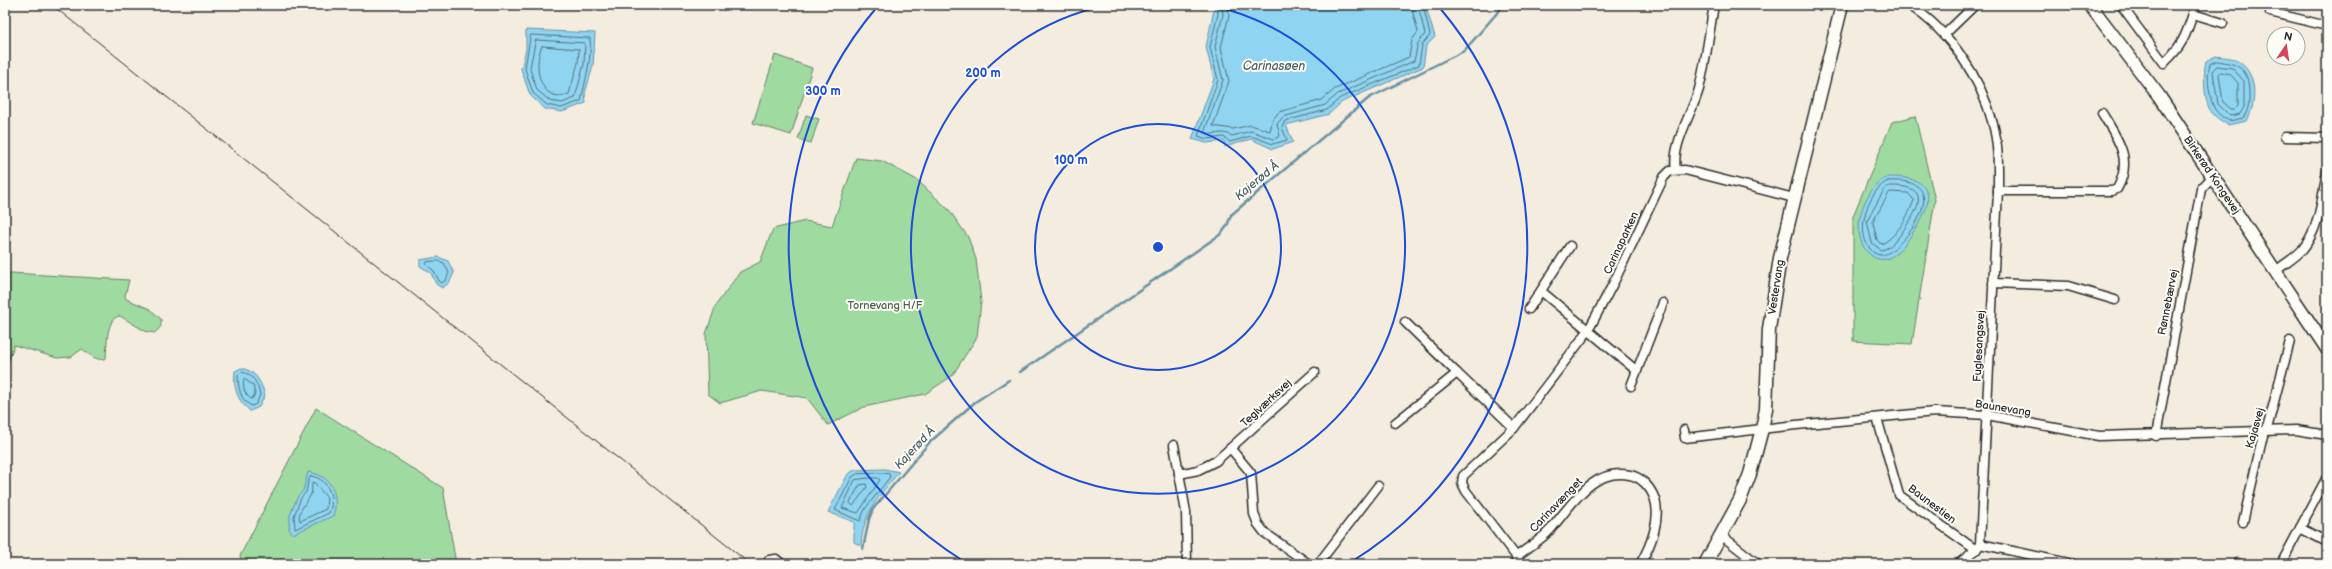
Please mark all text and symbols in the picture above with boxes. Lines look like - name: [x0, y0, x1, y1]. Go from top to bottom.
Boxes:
- north arrow: [2266, 26, 2306, 66]
- text: N: [2283, 29, 2294, 44]
- water label: Carinasøen: [1243, 59, 1306, 74]
- text: 200 m: [965, 66, 1001, 81]
- text: 300 m: [805, 84, 841, 99]
- street label: Birkerød Kongevej: [2181, 133, 2243, 217]
- text: 100 m: [1054, 153, 1088, 168]
- water label: Kajerød Å: [1231, 157, 1282, 204]
- street label: Carinaparken: [1601, 210, 1641, 276]
- centre of rings: [1151, 240, 1165, 254]
- street label: Vestervang: [1765, 259, 1787, 315]
- street label: Rønnebærvej: [2155, 268, 2181, 336]
- park label: Tornevang H/F: [848, 299, 923, 312]
- street label: Fuglesangsvej: [1971, 310, 1987, 382]
- street label: Teglværksvej: [1238, 376, 1294, 430]
- street label: Baunevang: [1974, 397, 2032, 419]
- street label: Kajasvej: [2243, 406, 2267, 450]
- water label: Kajerød Å: [891, 423, 939, 472]
- street label: Carinavænget: [1527, 475, 1585, 535]
- street label: Baunestien: [1905, 482, 1959, 526]

